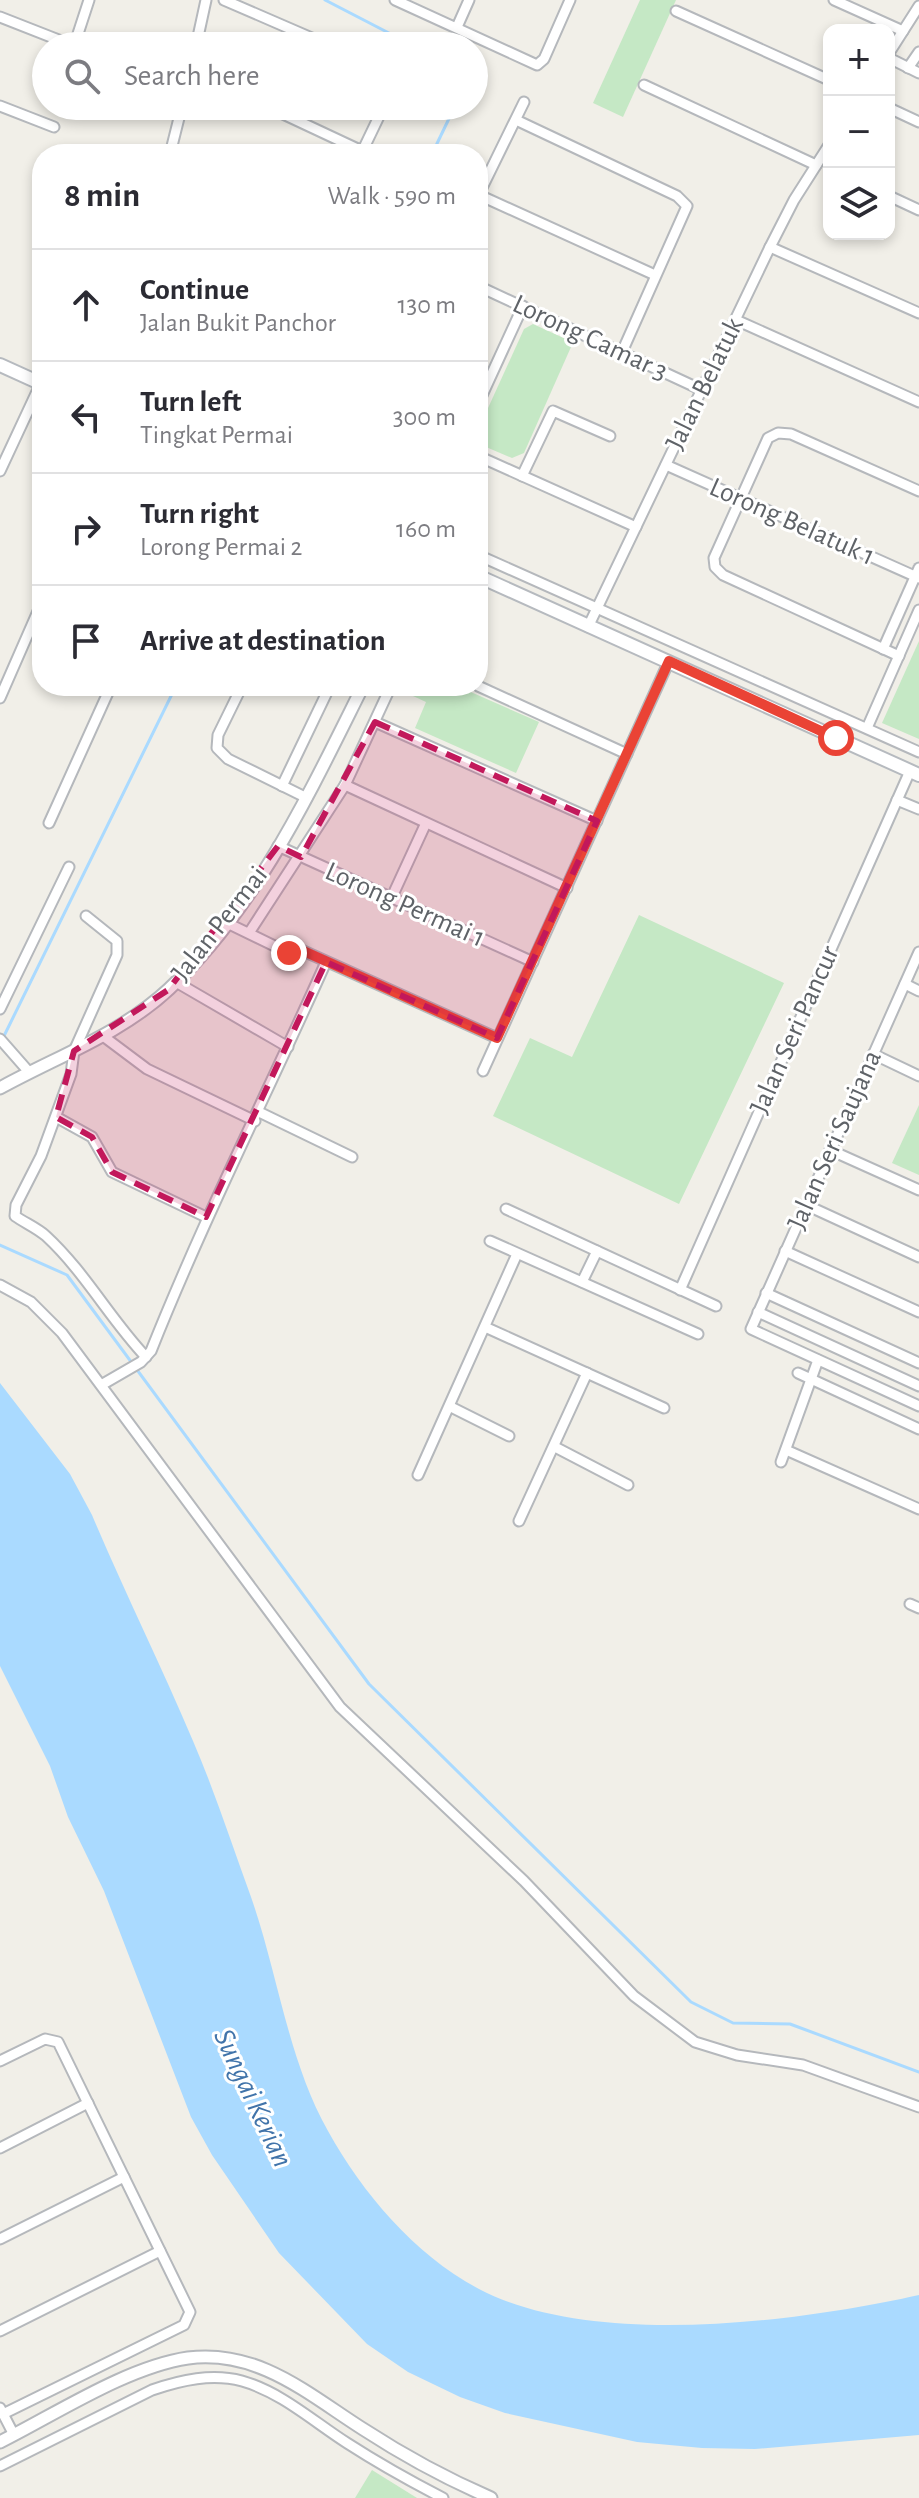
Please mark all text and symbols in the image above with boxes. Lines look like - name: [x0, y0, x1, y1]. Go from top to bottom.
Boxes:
- map controls: [823, 24, 895, 240]
- button: +: [823, 24, 895, 96]
- search box: [32, 32, 488, 120]
- icon: search: [60, 54, 104, 98]
- text: Search here: [124, 61, 260, 91]
- button: −: [823, 96, 895, 168]
- button: layers: [823, 168, 895, 240]
- text: 8 min: [64, 179, 140, 213]
- text: Walk · 590 m: [327, 183, 456, 209]
- text: Continue: [140, 275, 249, 305]
- icon: ahead: [64, 283, 108, 327]
- street label: Lorong Camar 3: [508, 290, 672, 386]
- text: 130 m: [398, 292, 456, 318]
- text: Jalan Bukit Panchor: [140, 310, 336, 336]
- street label: Jalan Belatuk: [661, 313, 749, 454]
- text: Turn left: [140, 387, 241, 417]
- icon: left: [64, 395, 108, 439]
- text: 300 m: [393, 404, 456, 430]
- text: Tingkat Permai: [140, 422, 293, 448]
- street label: Lorong Belatuk 1: [705, 473, 879, 571]
- text: Turn right: [140, 499, 259, 529]
- icon: right: [64, 507, 108, 551]
- text: 160 m: [396, 516, 456, 542]
- text: Lorong Permai 2: [140, 534, 302, 560]
- icon: arrive: [64, 619, 108, 663]
- text: Arrive at destination: [140, 626, 386, 656]
- route start: [818, 720, 854, 756]
- street label: Lorong Permai 1: [321, 857, 489, 953]
- street label: Jalan Permai: [167, 861, 273, 987]
- route end: [271, 935, 307, 971]
- street label: Jalan Seri Pancur: [746, 942, 844, 1118]
- street label: Jalan Seri Saujana: [783, 1046, 887, 1234]
- water label: Sungai Kerian: [208, 2024, 298, 2172]

